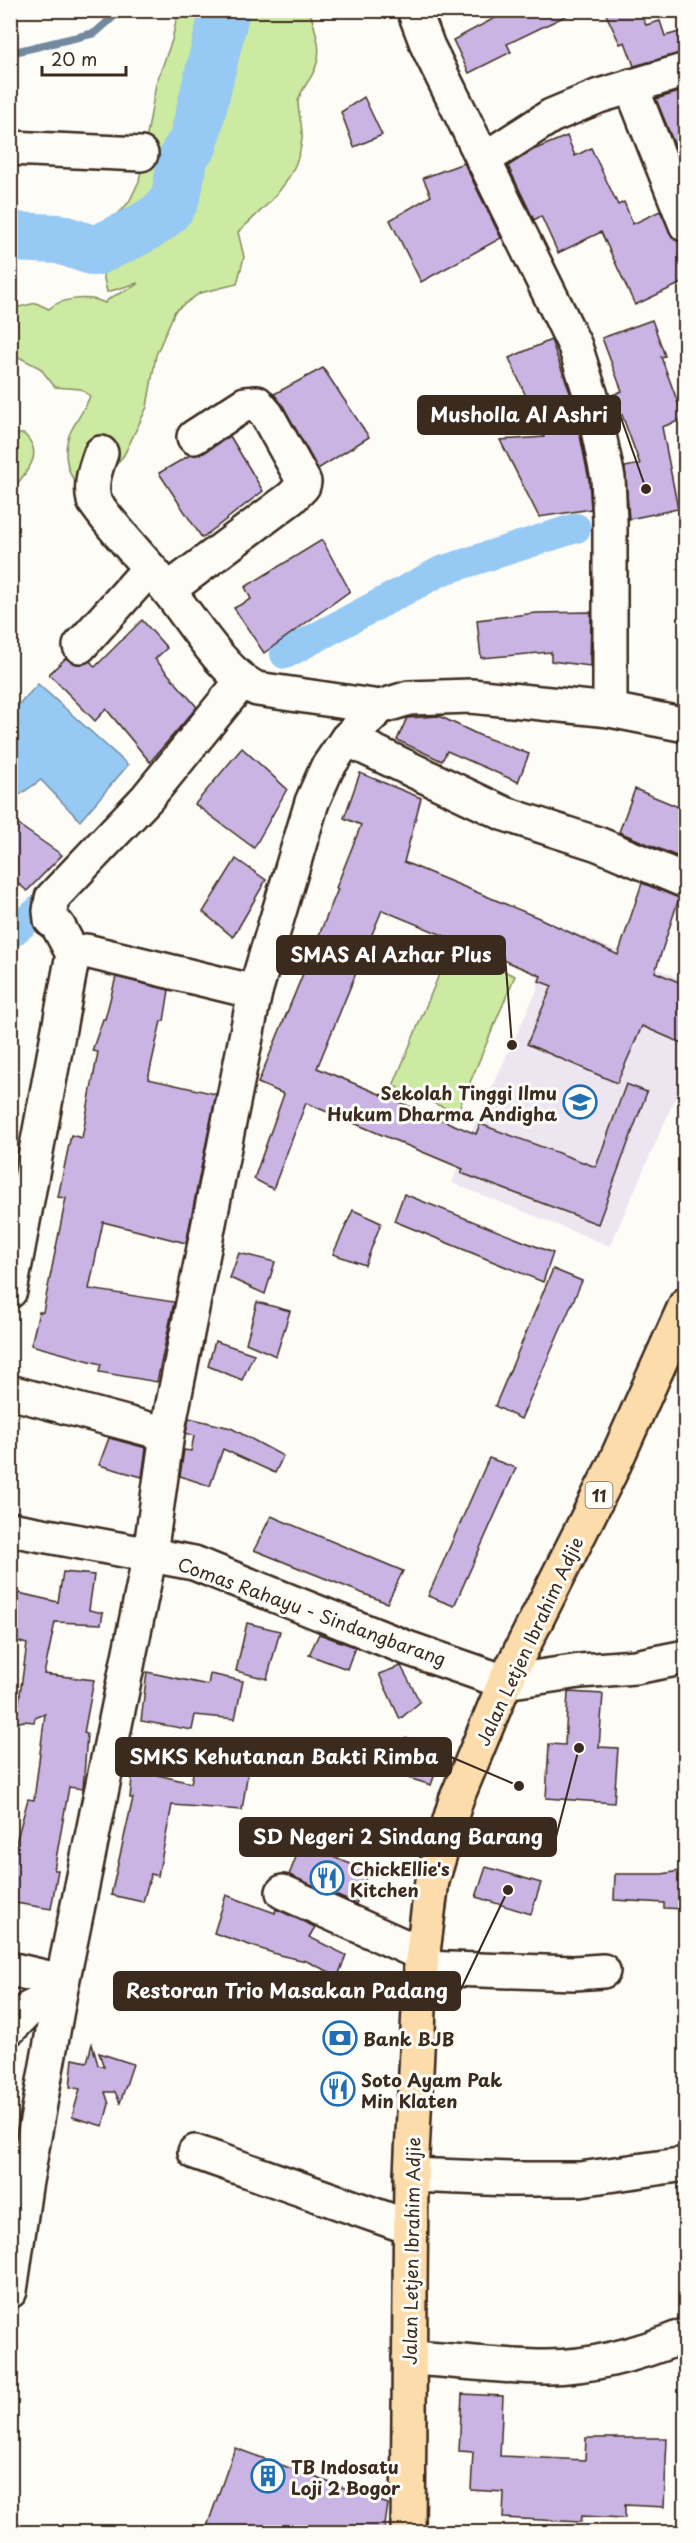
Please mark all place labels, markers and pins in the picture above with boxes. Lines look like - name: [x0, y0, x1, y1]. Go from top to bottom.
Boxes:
- callout: Musholla Al Ashri: [418, 396, 620, 434]
- callout: SMAS Al Azhar Plus: [277, 936, 505, 974]
- place label: Sekolah Tinggi Ilmu Hukum Dharma Andigha: [327, 1079, 557, 1127]
- school or university icon: Sekolah Tinggi Ilmu Hukum Dharma Andigha: [562, 1084, 598, 1120]
- callout: SMKS Kehutanan Bakti Rimba: [116, 1738, 451, 1776]
- callout: SD Negeri 2 Sindang Barang: [240, 1818, 556, 1856]
- place label: ChickEllie's Kitchen: [350, 1855, 450, 1903]
- restaurant icon: ChickEllie's Kitchen: [309, 1860, 345, 1896]
- callout: Restoran Trio Masakan Padang: [114, 1972, 460, 2010]
- bank icon: Bank BJB: [322, 2020, 358, 2056]
- place label: Bank BJB: [363, 2025, 455, 2052]
- place label: Soto Ayam Pak Min Klaten: [361, 2066, 502, 2114]
- restaurant icon: Soto Ayam Pak Min Klaten: [320, 2071, 356, 2107]
- place label: TB Indosatu Loji 2 Bogor: [291, 2453, 401, 2501]
- building icon: TB Indosatu Loji 2 Bogor: [250, 2458, 286, 2494]

